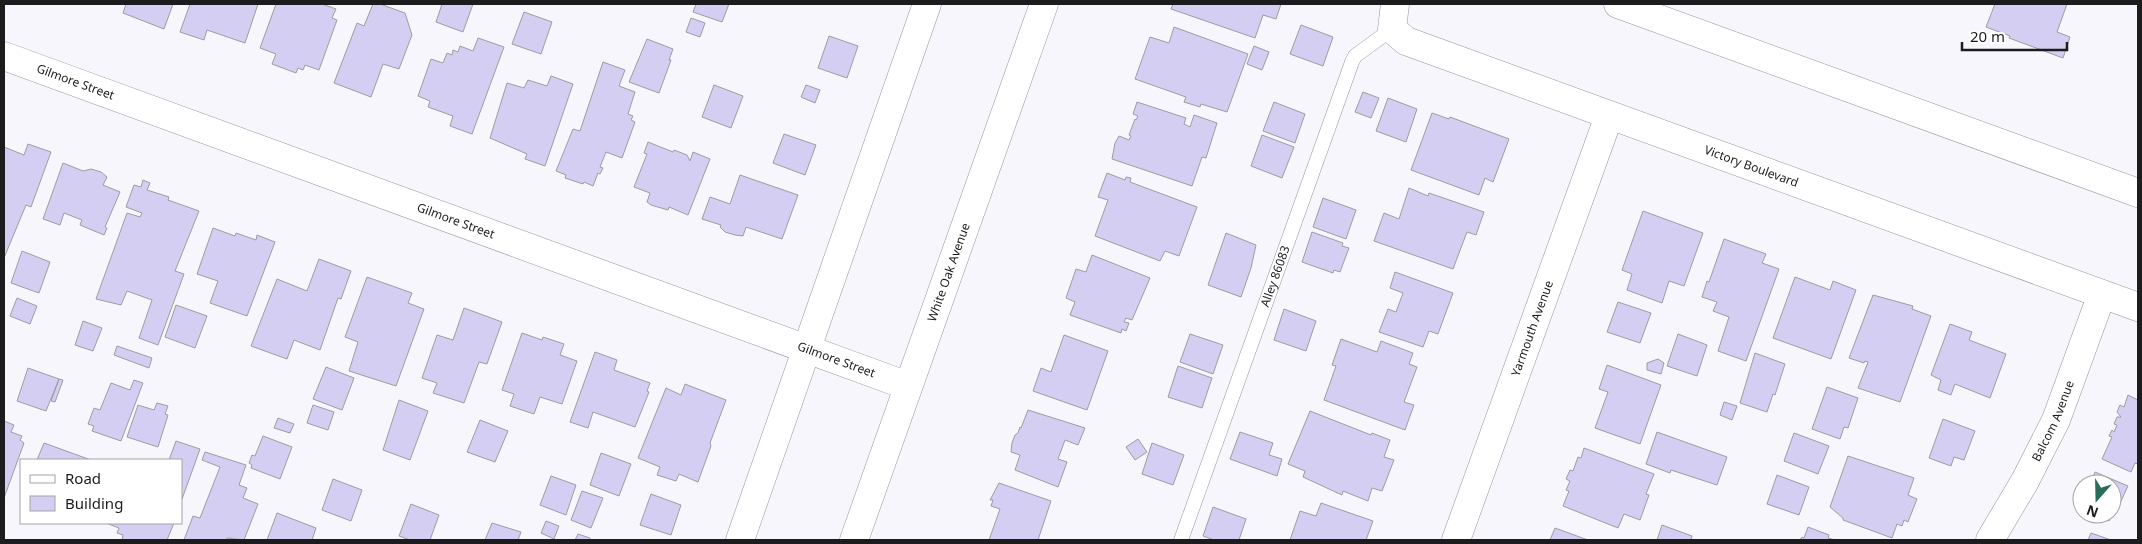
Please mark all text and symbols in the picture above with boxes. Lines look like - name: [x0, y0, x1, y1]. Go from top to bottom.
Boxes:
- scale bar: [1962, 20, 2067, 52]
- text: 20 m: [1970, 26, 2005, 46]
- street label: Gilmore Street: [34, 60, 117, 104]
- street label: Victory Boulevard: [1702, 141, 1801, 191]
- street label: Gilmore Street: [415, 198, 498, 243]
- street label: White Oak Avenue: [923, 220, 974, 324]
- street label: Alley 86083: [1256, 243, 1294, 309]
- street label: Yarmouth Avenue: [1507, 278, 1557, 379]
- street label: Gilmore Street: [795, 337, 878, 382]
- street label: Balcom Avenue: [2027, 378, 2078, 464]
- legend: [20, 459, 182, 524]
- text: Road: [65, 468, 101, 488]
- north arrow: [2072, 474, 2122, 524]
- text: Building: [65, 493, 123, 513]
- text: N: [2084, 501, 2101, 523]

